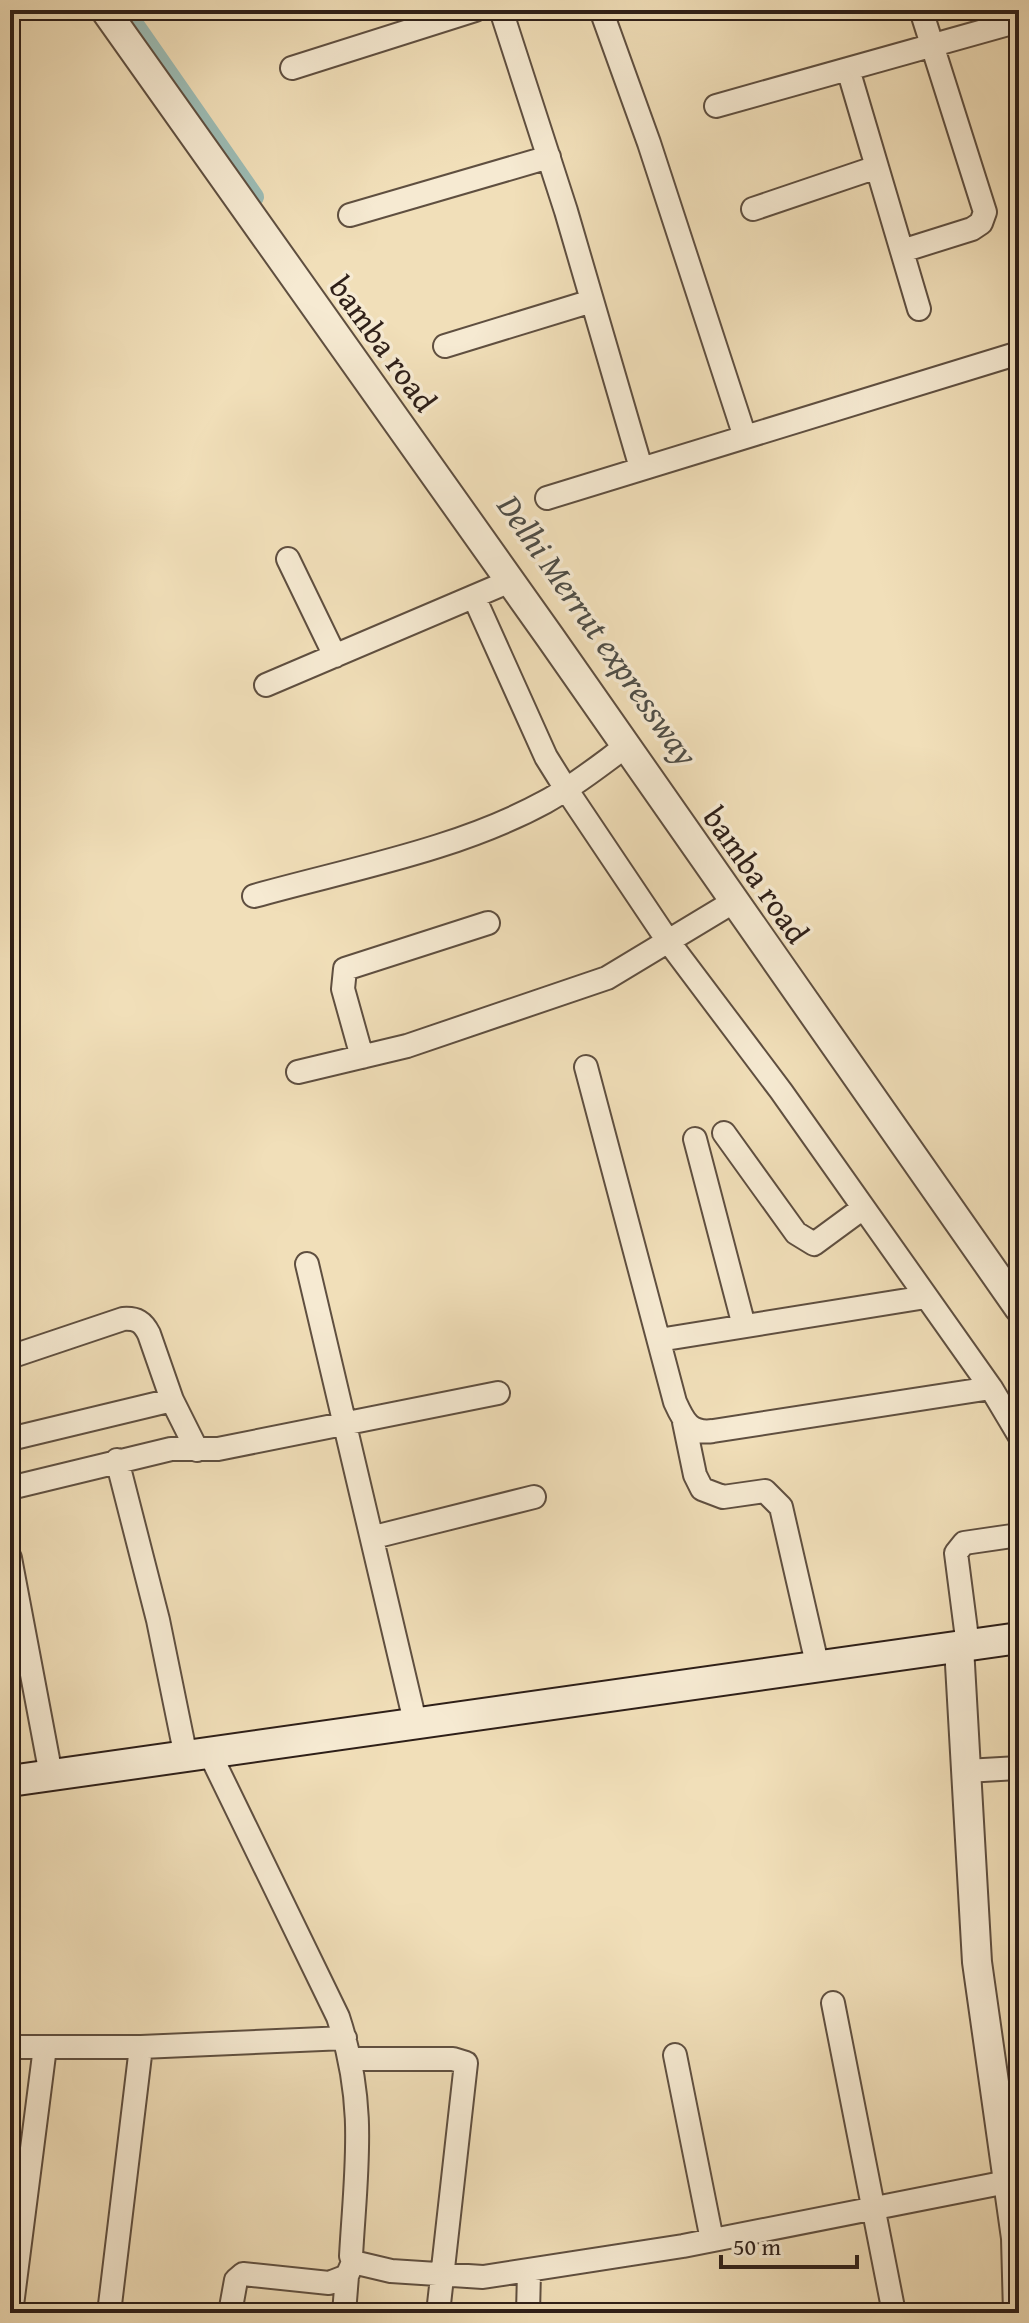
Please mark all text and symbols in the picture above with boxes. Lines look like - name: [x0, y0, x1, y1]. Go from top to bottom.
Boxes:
- street label: bamba road: [318, 266, 449, 421]
- water label: Delhi Merrut expressway: [486, 483, 711, 776]
- street label: bamba road: [692, 797, 821, 953]
- scale bar: [721, 2219, 857, 2269]
- text: 50 m: [733, 2229, 781, 2264]

